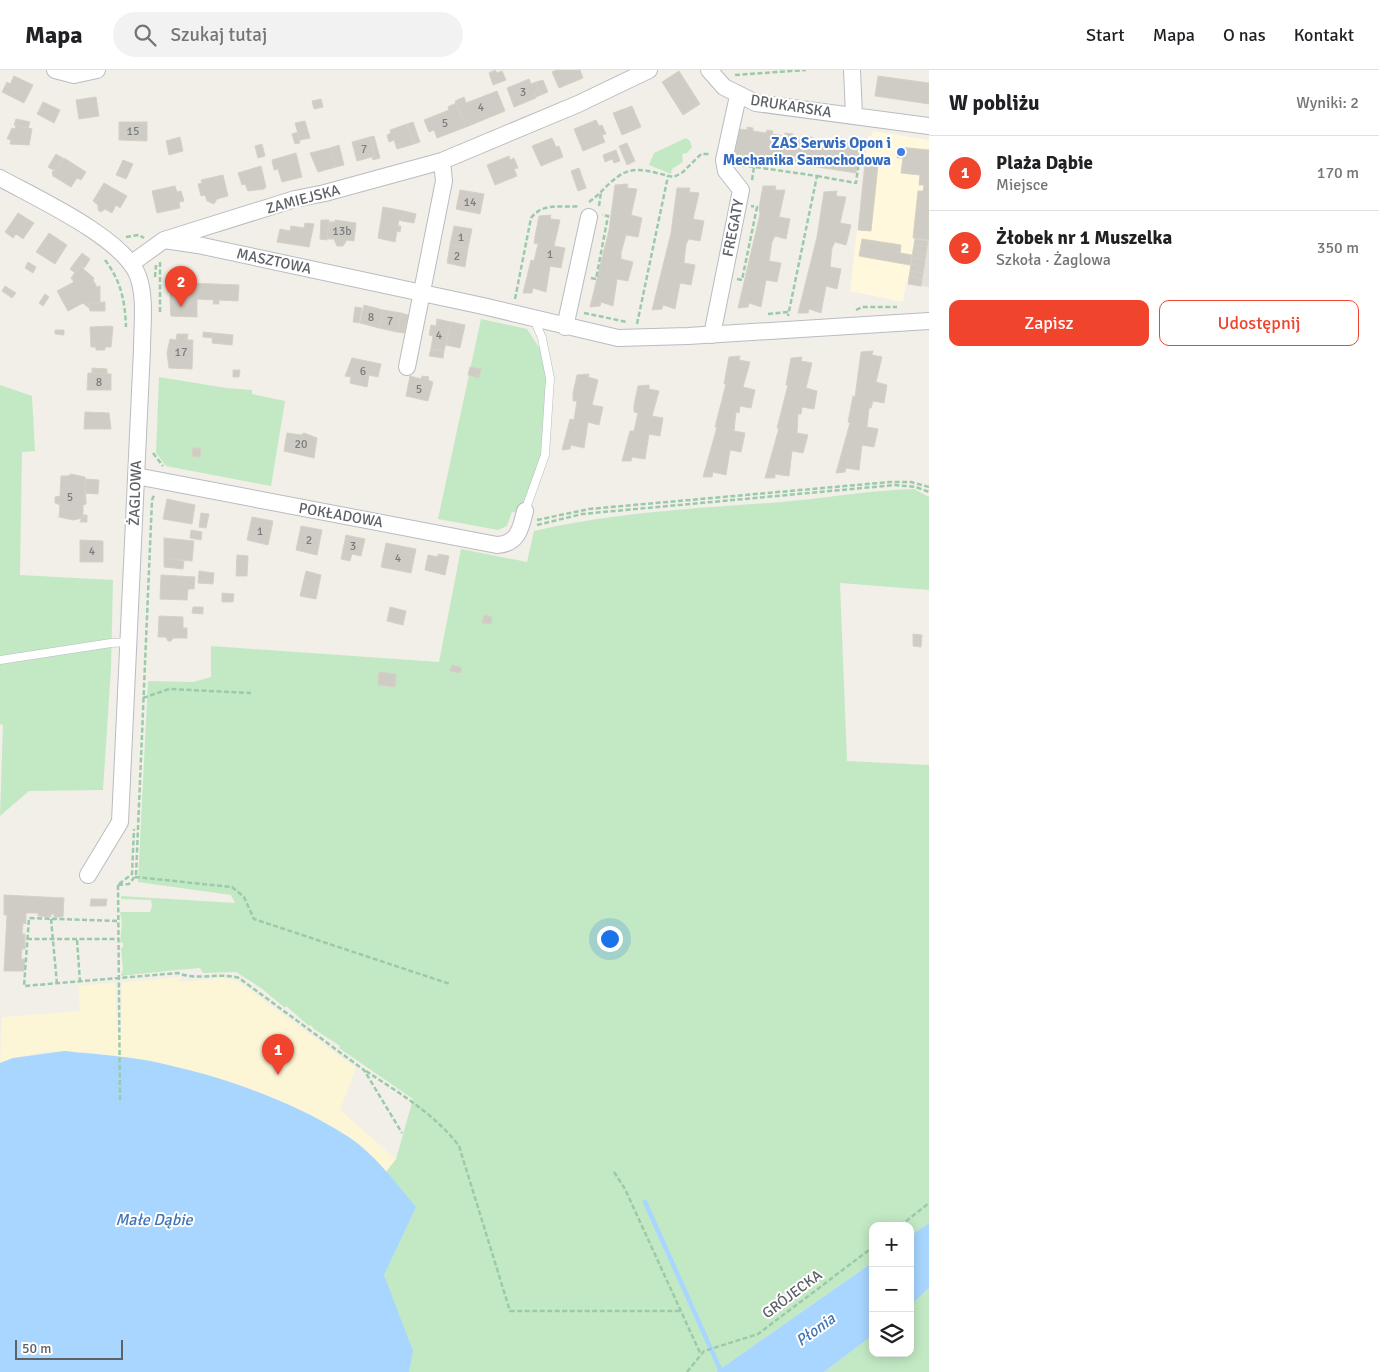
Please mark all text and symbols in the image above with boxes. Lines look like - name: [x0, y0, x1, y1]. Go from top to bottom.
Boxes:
- search box: [113, 12, 463, 57]
- text: Mapa: [25, 20, 83, 50]
- icon: search: [131, 21, 159, 49]
- text: Szukaj tutaj: [171, 23, 267, 47]
- text: Start: [1086, 24, 1125, 46]
- text: Mapa: [1153, 24, 1195, 46]
- text: O nas: [1223, 24, 1266, 46]
- text: Kontakt: [1294, 24, 1354, 46]
- house number: 3: [520, 85, 526, 100]
- text: W pobliżu: [949, 90, 1040, 116]
- street label: DRUKARSKA: [749, 91, 833, 121]
- text: Wyniki: 2: [1296, 93, 1359, 113]
- house number: 4: [478, 100, 485, 115]
- house number: 5: [442, 116, 448, 131]
- house number: 15: [127, 124, 139, 139]
- place label: ZAS Serwis Opon i Mechanika Samochodowa: [723, 134, 891, 169]
- house number: 7: [361, 142, 367, 157]
- marker: ZAS Serwis Opon i Mechanika Samochodowa: [895, 146, 907, 158]
- text: Plaża Dąbie: [996, 151, 1093, 175]
- text: 1: [961, 163, 969, 183]
- text: 170 m: [1317, 163, 1359, 183]
- text: Miejsce: [996, 175, 1048, 195]
- street label: ZAMIEJSKA: [264, 180, 342, 218]
- house number: 14: [464, 195, 477, 210]
- street label: FREGATY: [719, 197, 747, 258]
- house number: 13b: [332, 224, 352, 239]
- text: Żłobek nr 1 Muszelka: [996, 226, 1172, 250]
- house number: 1: [458, 230, 464, 245]
- text: 2: [961, 238, 969, 258]
- text: 350 m: [1317, 238, 1359, 258]
- street label: MASZTOWA: [235, 244, 313, 278]
- house number: 1: [547, 247, 553, 262]
- house number: 2: [454, 249, 460, 264]
- text: Szkoła · Żaglowa: [996, 250, 1111, 270]
- pin: 2: [165, 266, 197, 307]
- button: Zapisz: [949, 300, 1149, 346]
- button: Udostępnij: [1159, 300, 1359, 346]
- house number: 8: [368, 310, 374, 325]
- house number: 7: [387, 314, 393, 329]
- house number: 4: [436, 328, 443, 343]
- house number: 17: [175, 345, 187, 360]
- house number: 6: [360, 364, 366, 379]
- house number: 8: [96, 375, 102, 390]
- house number: 5: [416, 382, 422, 397]
- house number: 20: [295, 437, 307, 452]
- street label: ŻAGLOWA: [125, 460, 145, 526]
- house number: 5: [67, 490, 73, 505]
- street label: POKŁADOWA: [297, 499, 385, 531]
- house number: 1: [257, 524, 263, 539]
- house number: 2: [306, 533, 312, 548]
- house number: 3: [350, 539, 356, 554]
- house number: 4: [89, 544, 96, 559]
- house number: 4: [395, 551, 402, 566]
- your location: [597, 926, 623, 952]
- pin: 1: [262, 1034, 294, 1075]
- water label: Małe Dąbie: [115, 1210, 194, 1230]
- map controls: [869, 1222, 914, 1357]
- button: +: [869, 1222, 914, 1267]
- street label: GRÓJECKA: [758, 1265, 825, 1322]
- button: −: [869, 1267, 914, 1312]
- water label: Płonia: [792, 1308, 840, 1351]
- button: layers: [869, 1312, 914, 1357]
- scale bar: [15, 1337, 122, 1360]
- text: 50 m: [22, 1340, 51, 1357]

